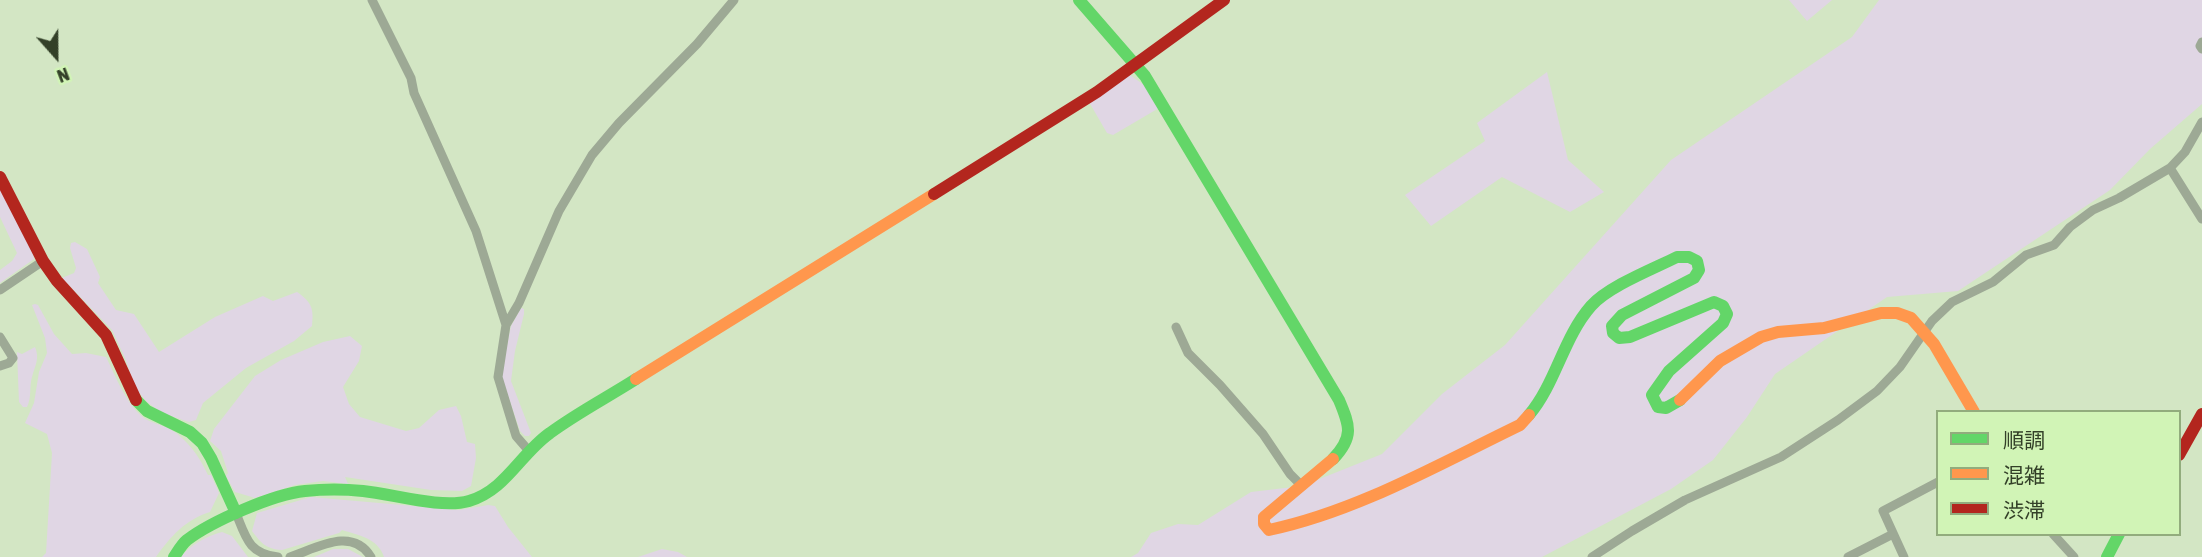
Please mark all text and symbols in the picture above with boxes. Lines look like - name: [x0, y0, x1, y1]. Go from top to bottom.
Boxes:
- north arrow: [21, 21, 91, 91]
- text: N: [54, 63, 73, 88]
- legend: [1936, 410, 2181, 536]
- text: 順調: [2003, 428, 2045, 452]
- text: 混雑: [2003, 463, 2045, 487]
- text: 渋滞: [2003, 498, 2045, 522]

